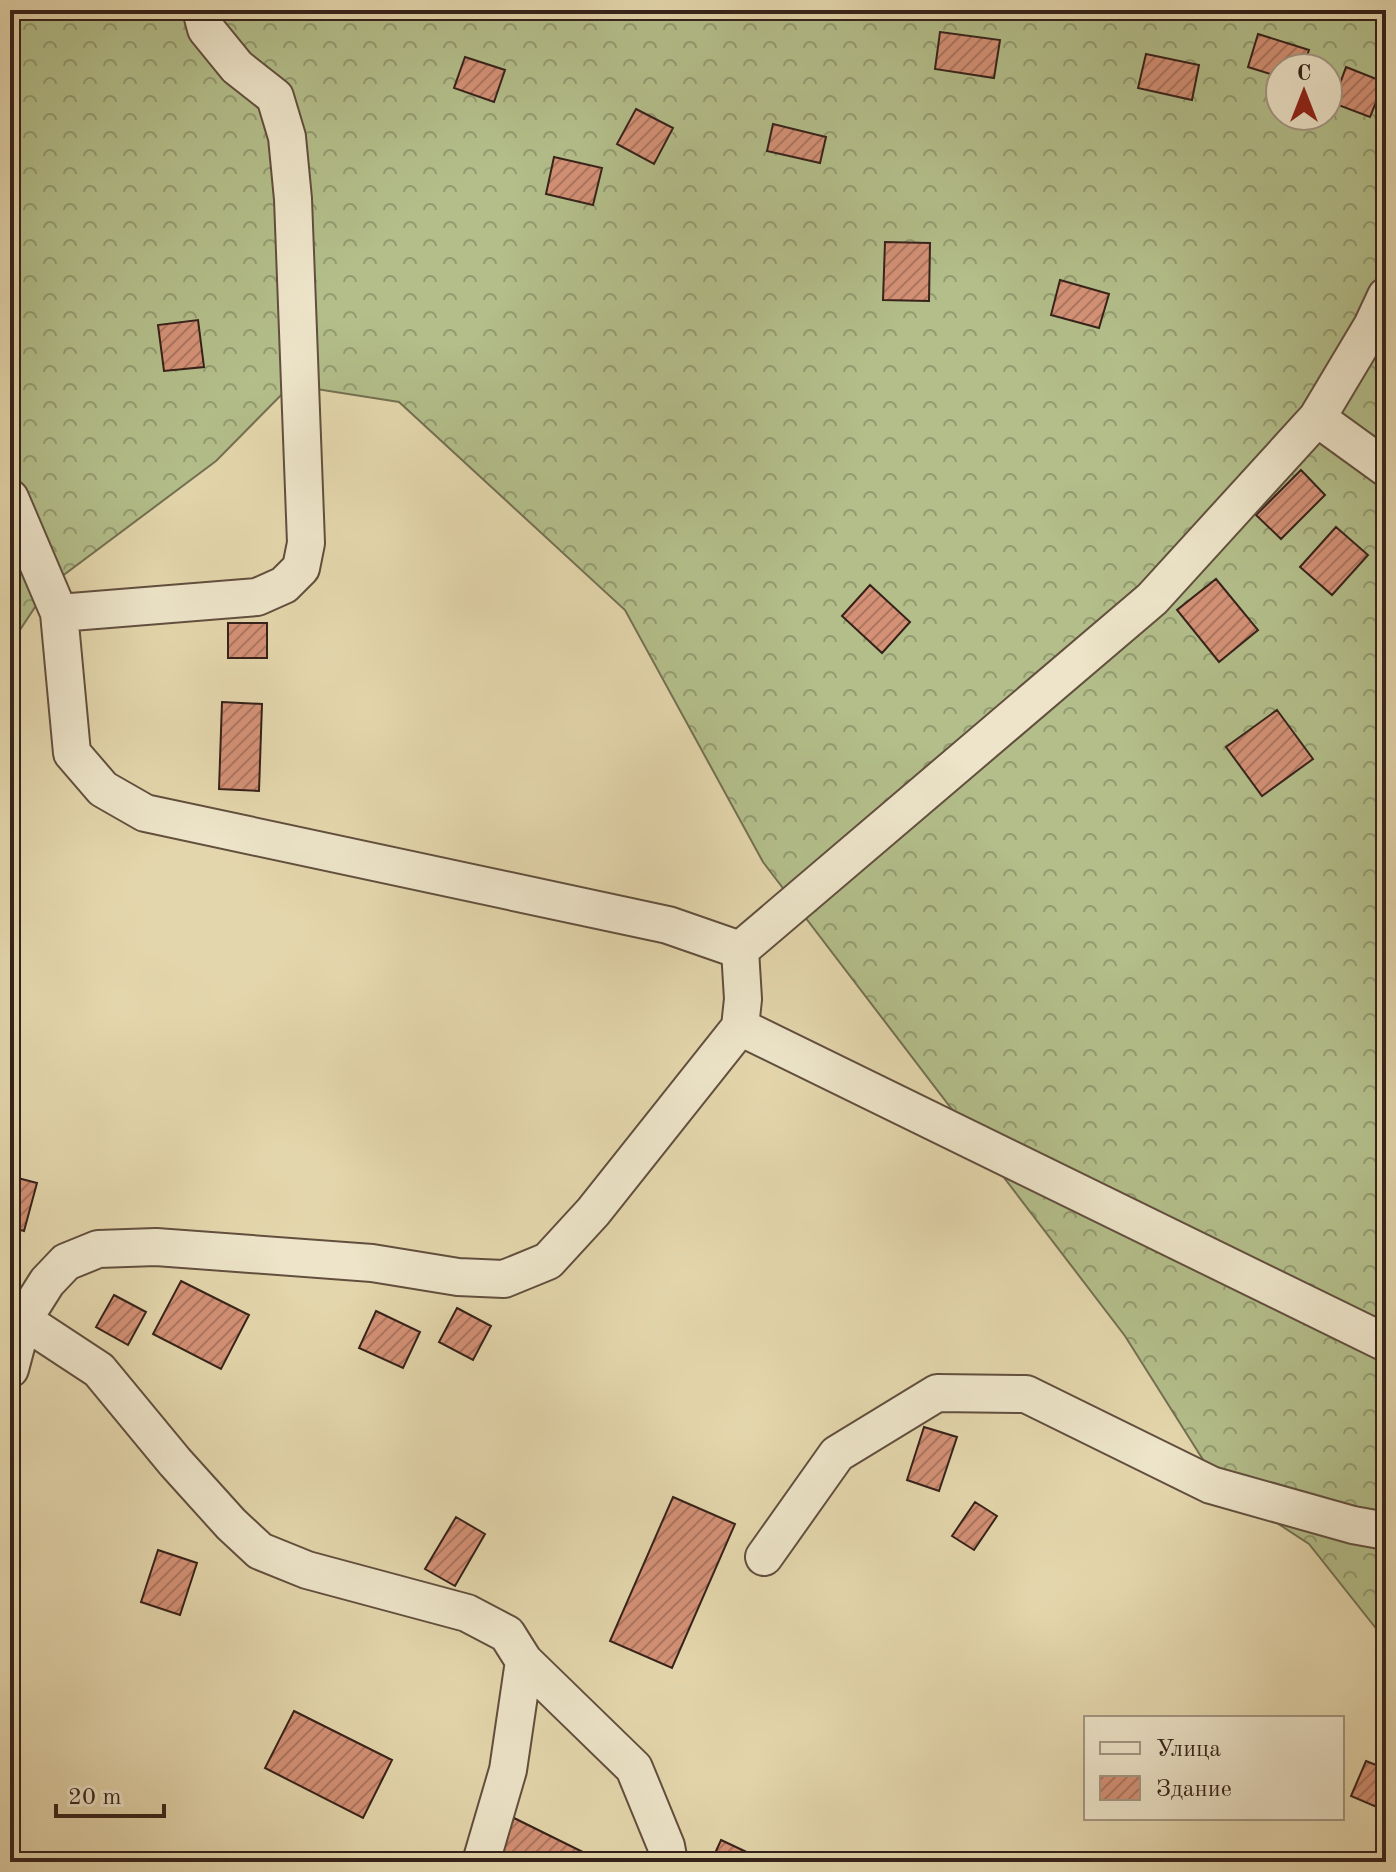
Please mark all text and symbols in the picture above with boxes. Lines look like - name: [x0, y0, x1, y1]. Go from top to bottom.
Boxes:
- north arrow: [1264, 52, 1344, 132]
- text: С: [1297, 63, 1311, 85]
- legend: [1084, 1716, 1344, 1820]
- text: Улица: [1156, 1738, 1221, 1762]
- scale bar: [56, 1768, 164, 1818]
- text: Здание: [1156, 1778, 1232, 1802]
- text: 20 m: [68, 1786, 122, 1810]

